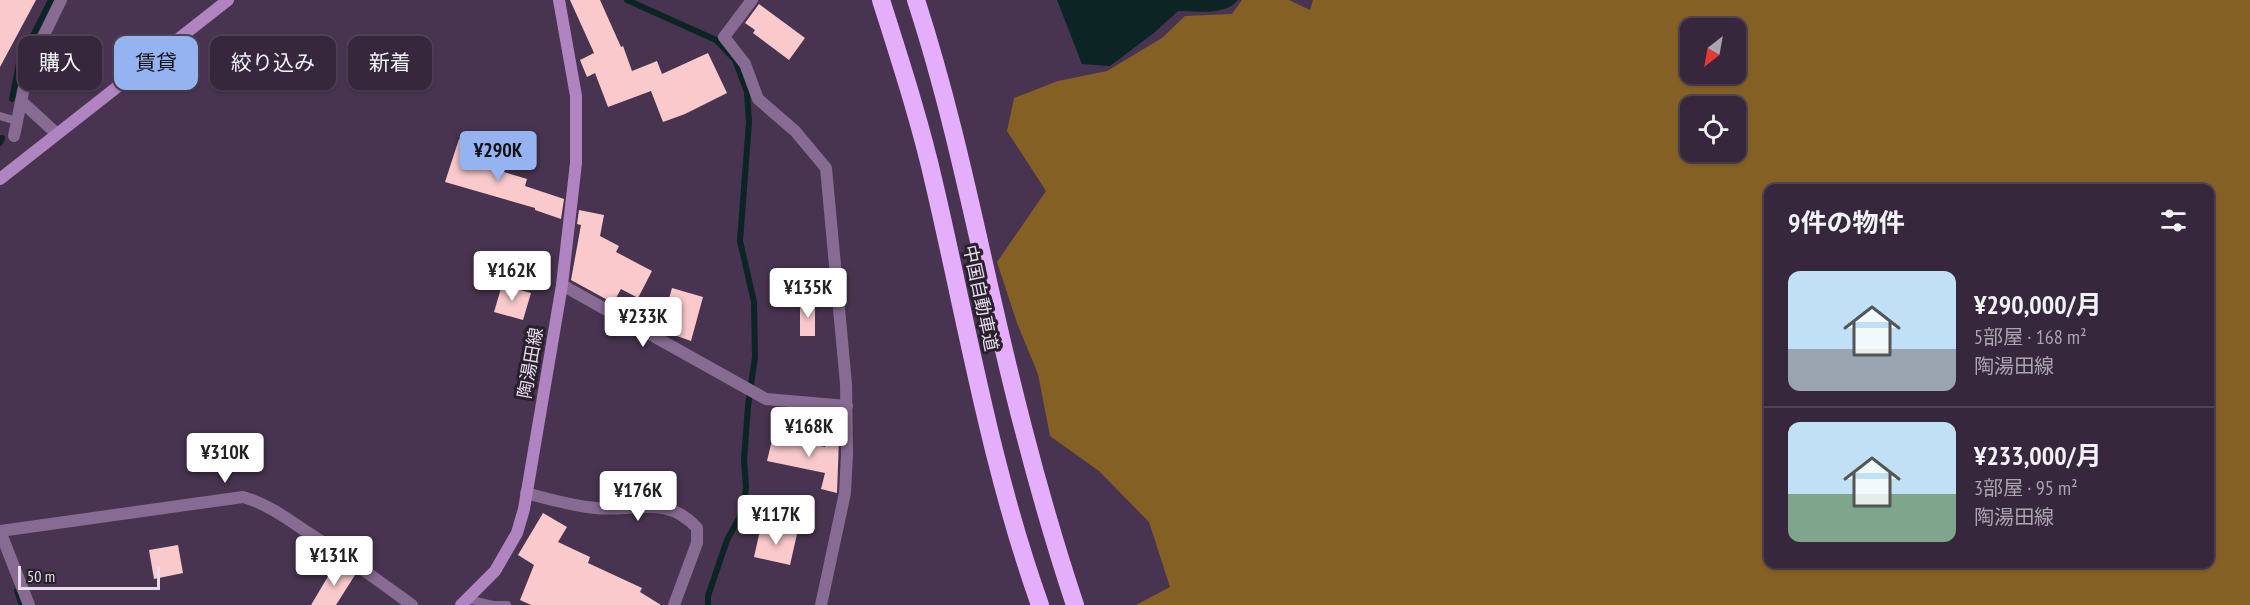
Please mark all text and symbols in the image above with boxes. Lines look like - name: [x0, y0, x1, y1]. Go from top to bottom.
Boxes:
- north arrow: [1680, 18, 1746, 84]
- map controls: [1680, 18, 1746, 162]
- chip: 購入: [18, 36, 102, 90]
- chip: 賃貸: [114, 36, 198, 90]
- chip: 絞り込み: [210, 36, 336, 90]
- chip: 新着: [348, 36, 432, 90]
- button: locate: [1680, 96, 1746, 162]
- pin: ¥290K: [456, 131, 540, 182]
- text: ¥290K: [474, 137, 522, 163]
- icon: filters: [2157, 204, 2190, 237]
- text: 9件の物件: [1788, 206, 1904, 239]
- street label: 中国自動車道: [959, 243, 1003, 353]
- pin: ¥162K: [470, 251, 554, 302]
- text: ¥162K: [488, 257, 536, 283]
- pin: ¥135K: [766, 268, 850, 319]
- text: ¥135K: [784, 274, 832, 300]
- text: ¥290,000/月: [1974, 288, 2102, 321]
- icon: home: [1836, 295, 1908, 367]
- pin: ¥233K: [601, 297, 685, 348]
- text: ¥233K: [619, 303, 667, 329]
- text: 5部屋 · 168 m²: [1974, 324, 2087, 350]
- street label: 陶湯田線: [512, 326, 548, 400]
- text: 陶湯田線: [1974, 353, 2054, 379]
- pin: ¥168K: [767, 407, 851, 458]
- text: ¥168K: [785, 413, 833, 439]
- pin: ¥310K: [183, 433, 267, 484]
- text: ¥310K: [201, 439, 249, 465]
- text: ¥233,000/月: [1974, 439, 2102, 472]
- icon: home: [1836, 446, 1908, 518]
- pin: ¥176K: [596, 471, 680, 522]
- text: 3部屋 · 95 m²: [1974, 475, 2078, 501]
- text: ¥176K: [614, 477, 662, 503]
- pin: ¥117K: [734, 495, 818, 546]
- text: ¥117K: [752, 501, 800, 527]
- text: 陶湯田線: [1974, 504, 2054, 530]
- pin: ¥131K: [292, 536, 376, 587]
- text: ¥131K: [310, 542, 358, 568]
- scale bar: [18, 563, 160, 590]
- text: 50 m: [27, 566, 55, 586]

